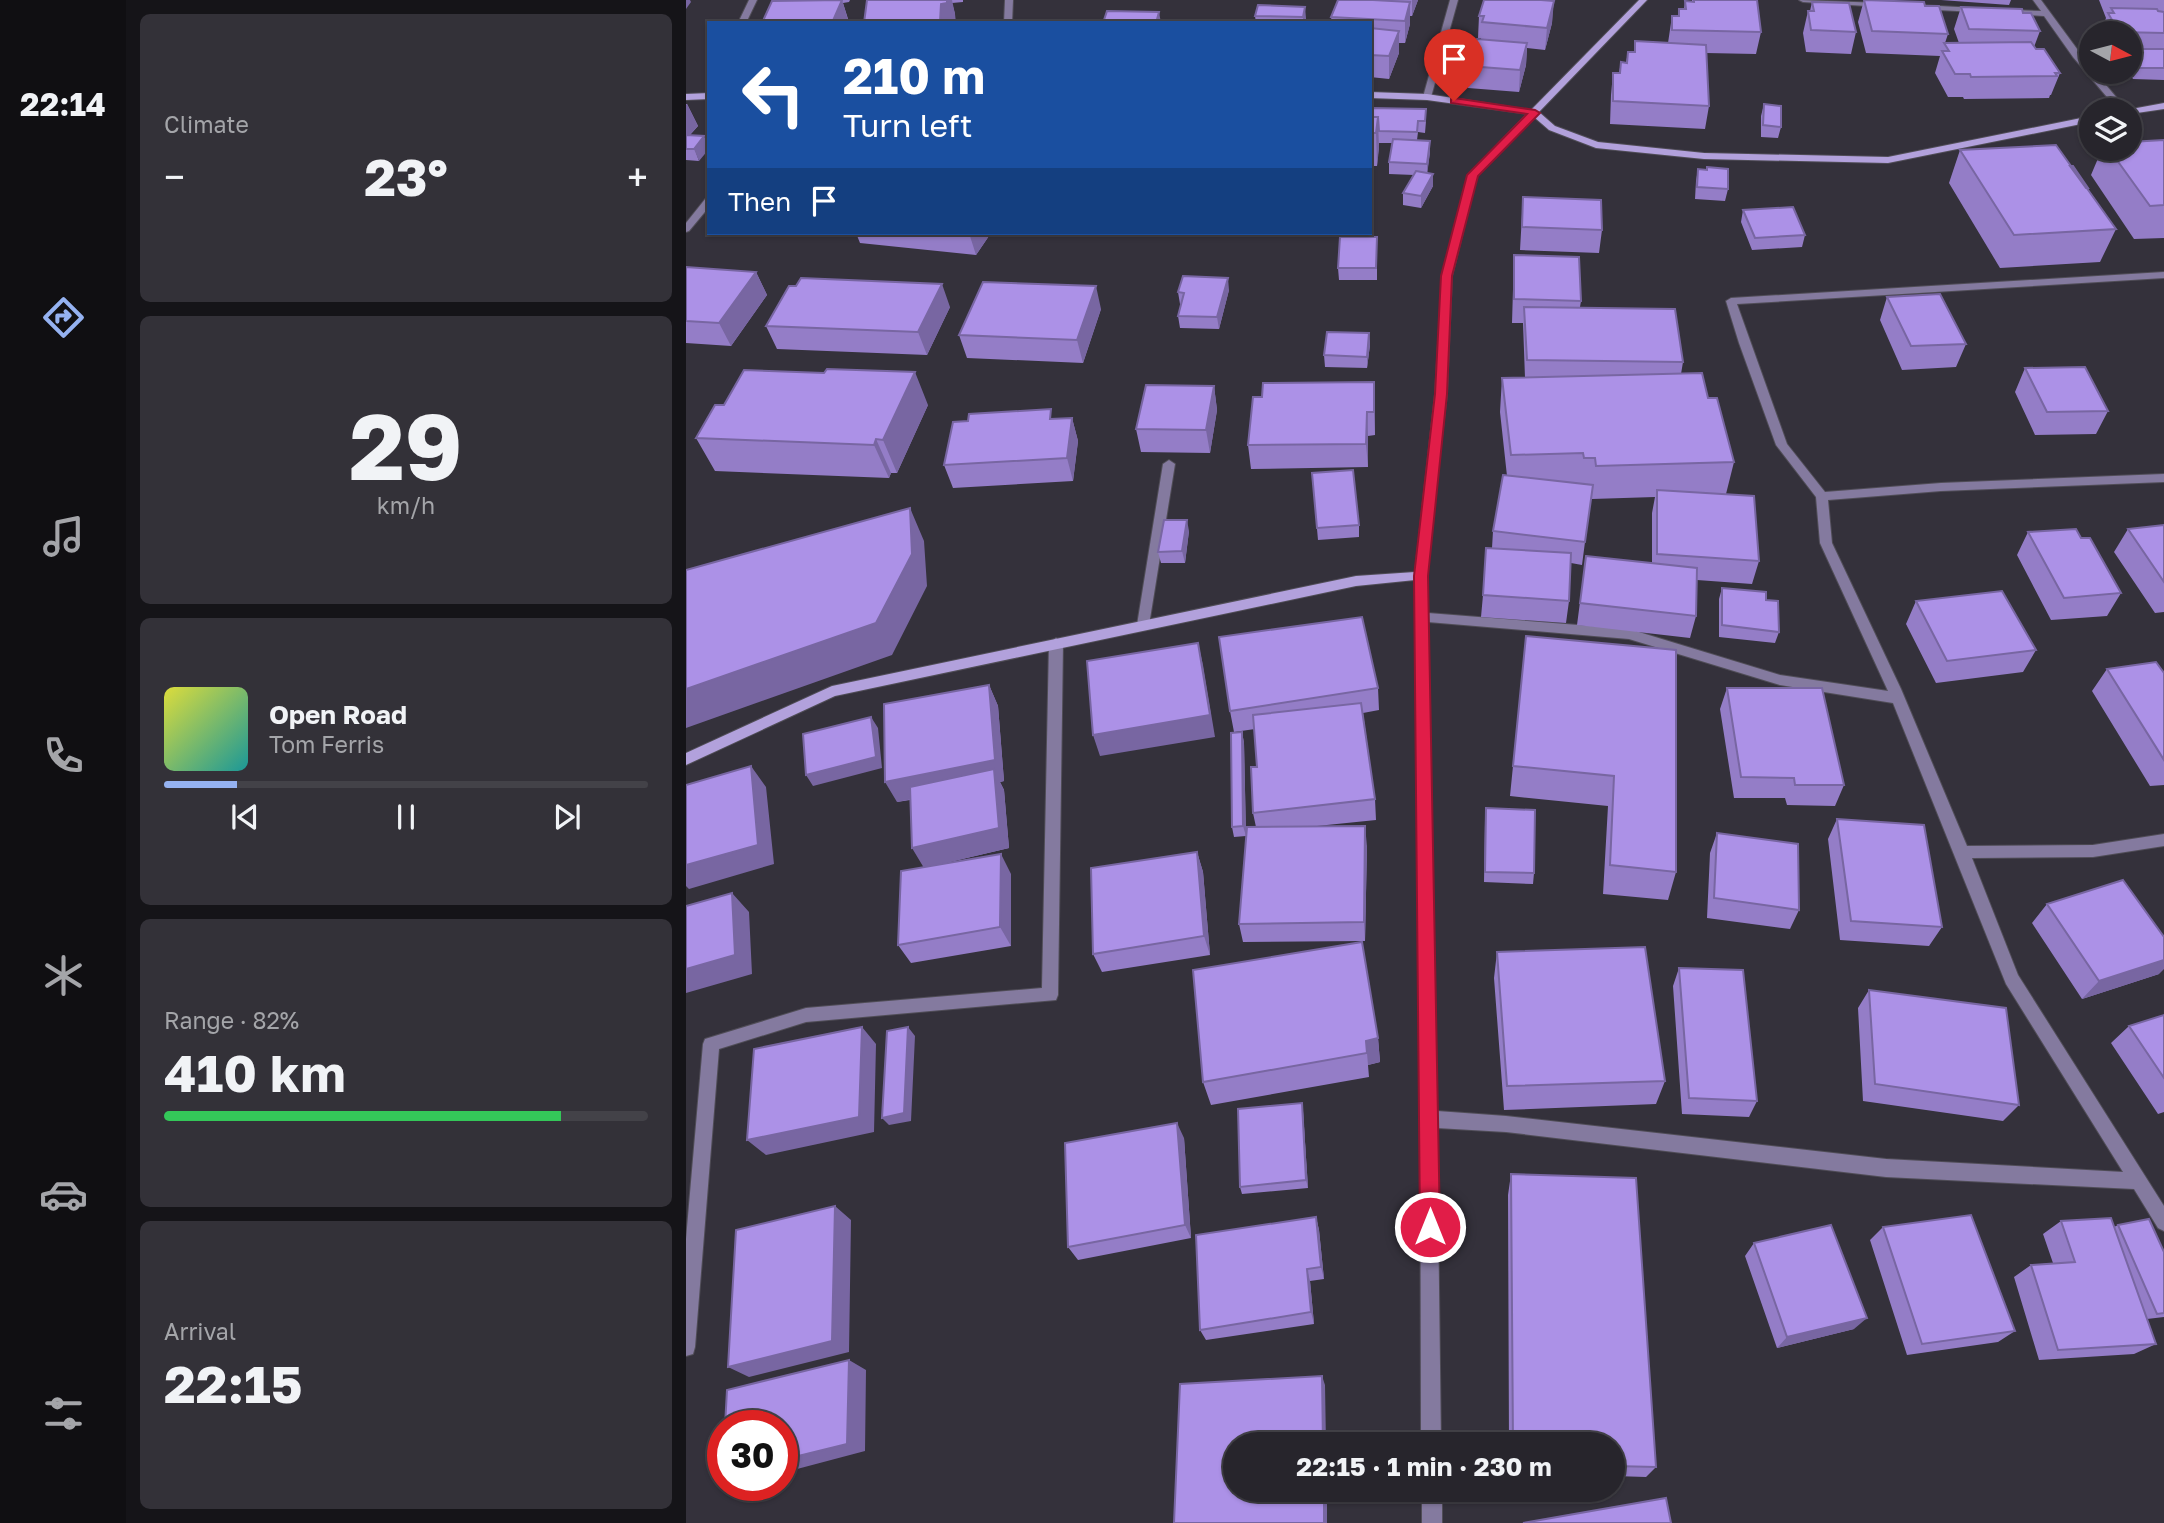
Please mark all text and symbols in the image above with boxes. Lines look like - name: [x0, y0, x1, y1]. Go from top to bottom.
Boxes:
- north arrow: [2079, 21, 2142, 84]
- map controls: [2079, 21, 2142, 161]
- pin: [1424, 29, 1484, 101]
- icon: arrive: [1435, 40, 1473, 78]
- text: 210 m: [843, 46, 985, 105]
- icon: left: [728, 49, 819, 140]
- text: 22:14: [20, 85, 106, 123]
- button: layers: [2079, 98, 2142, 161]
- text: Turn left: [843, 106, 972, 144]
- text: Climate: [164, 110, 249, 138]
- text: 23°: [364, 145, 448, 207]
- text: −: [164, 154, 185, 199]
- text: +: [627, 154, 648, 199]
- icon: arrive: [805, 182, 843, 220]
- text: Then: [728, 186, 791, 217]
- icon: directions: [39, 293, 88, 342]
- text: 29: [349, 391, 463, 500]
- text: km/h: [377, 491, 435, 519]
- icon: music: [39, 512, 88, 561]
- text: Open Road: [269, 699, 407, 730]
- text: Tom Ferris: [269, 730, 384, 758]
- icon: phone: [39, 731, 88, 780]
- icon: previous: [226, 798, 264, 836]
- icon: pause: [387, 798, 425, 836]
- icon: next: [548, 798, 586, 836]
- icon: climate: [39, 951, 88, 1000]
- text: Range · 82%: [164, 1006, 299, 1034]
- text: 410 km: [164, 1041, 346, 1103]
- icon: car: [39, 1170, 88, 1219]
- position arrow: [1393, 1190, 1467, 1264]
- text: Arrival: [164, 1317, 236, 1345]
- text: 22:15: [164, 1352, 303, 1414]
- icon: filters: [39, 1389, 88, 1438]
- speed limit sign: 30: [707, 1410, 798, 1501]
- text: 22:15 · 1 min · 230 m: [1296, 1451, 1552, 1482]

